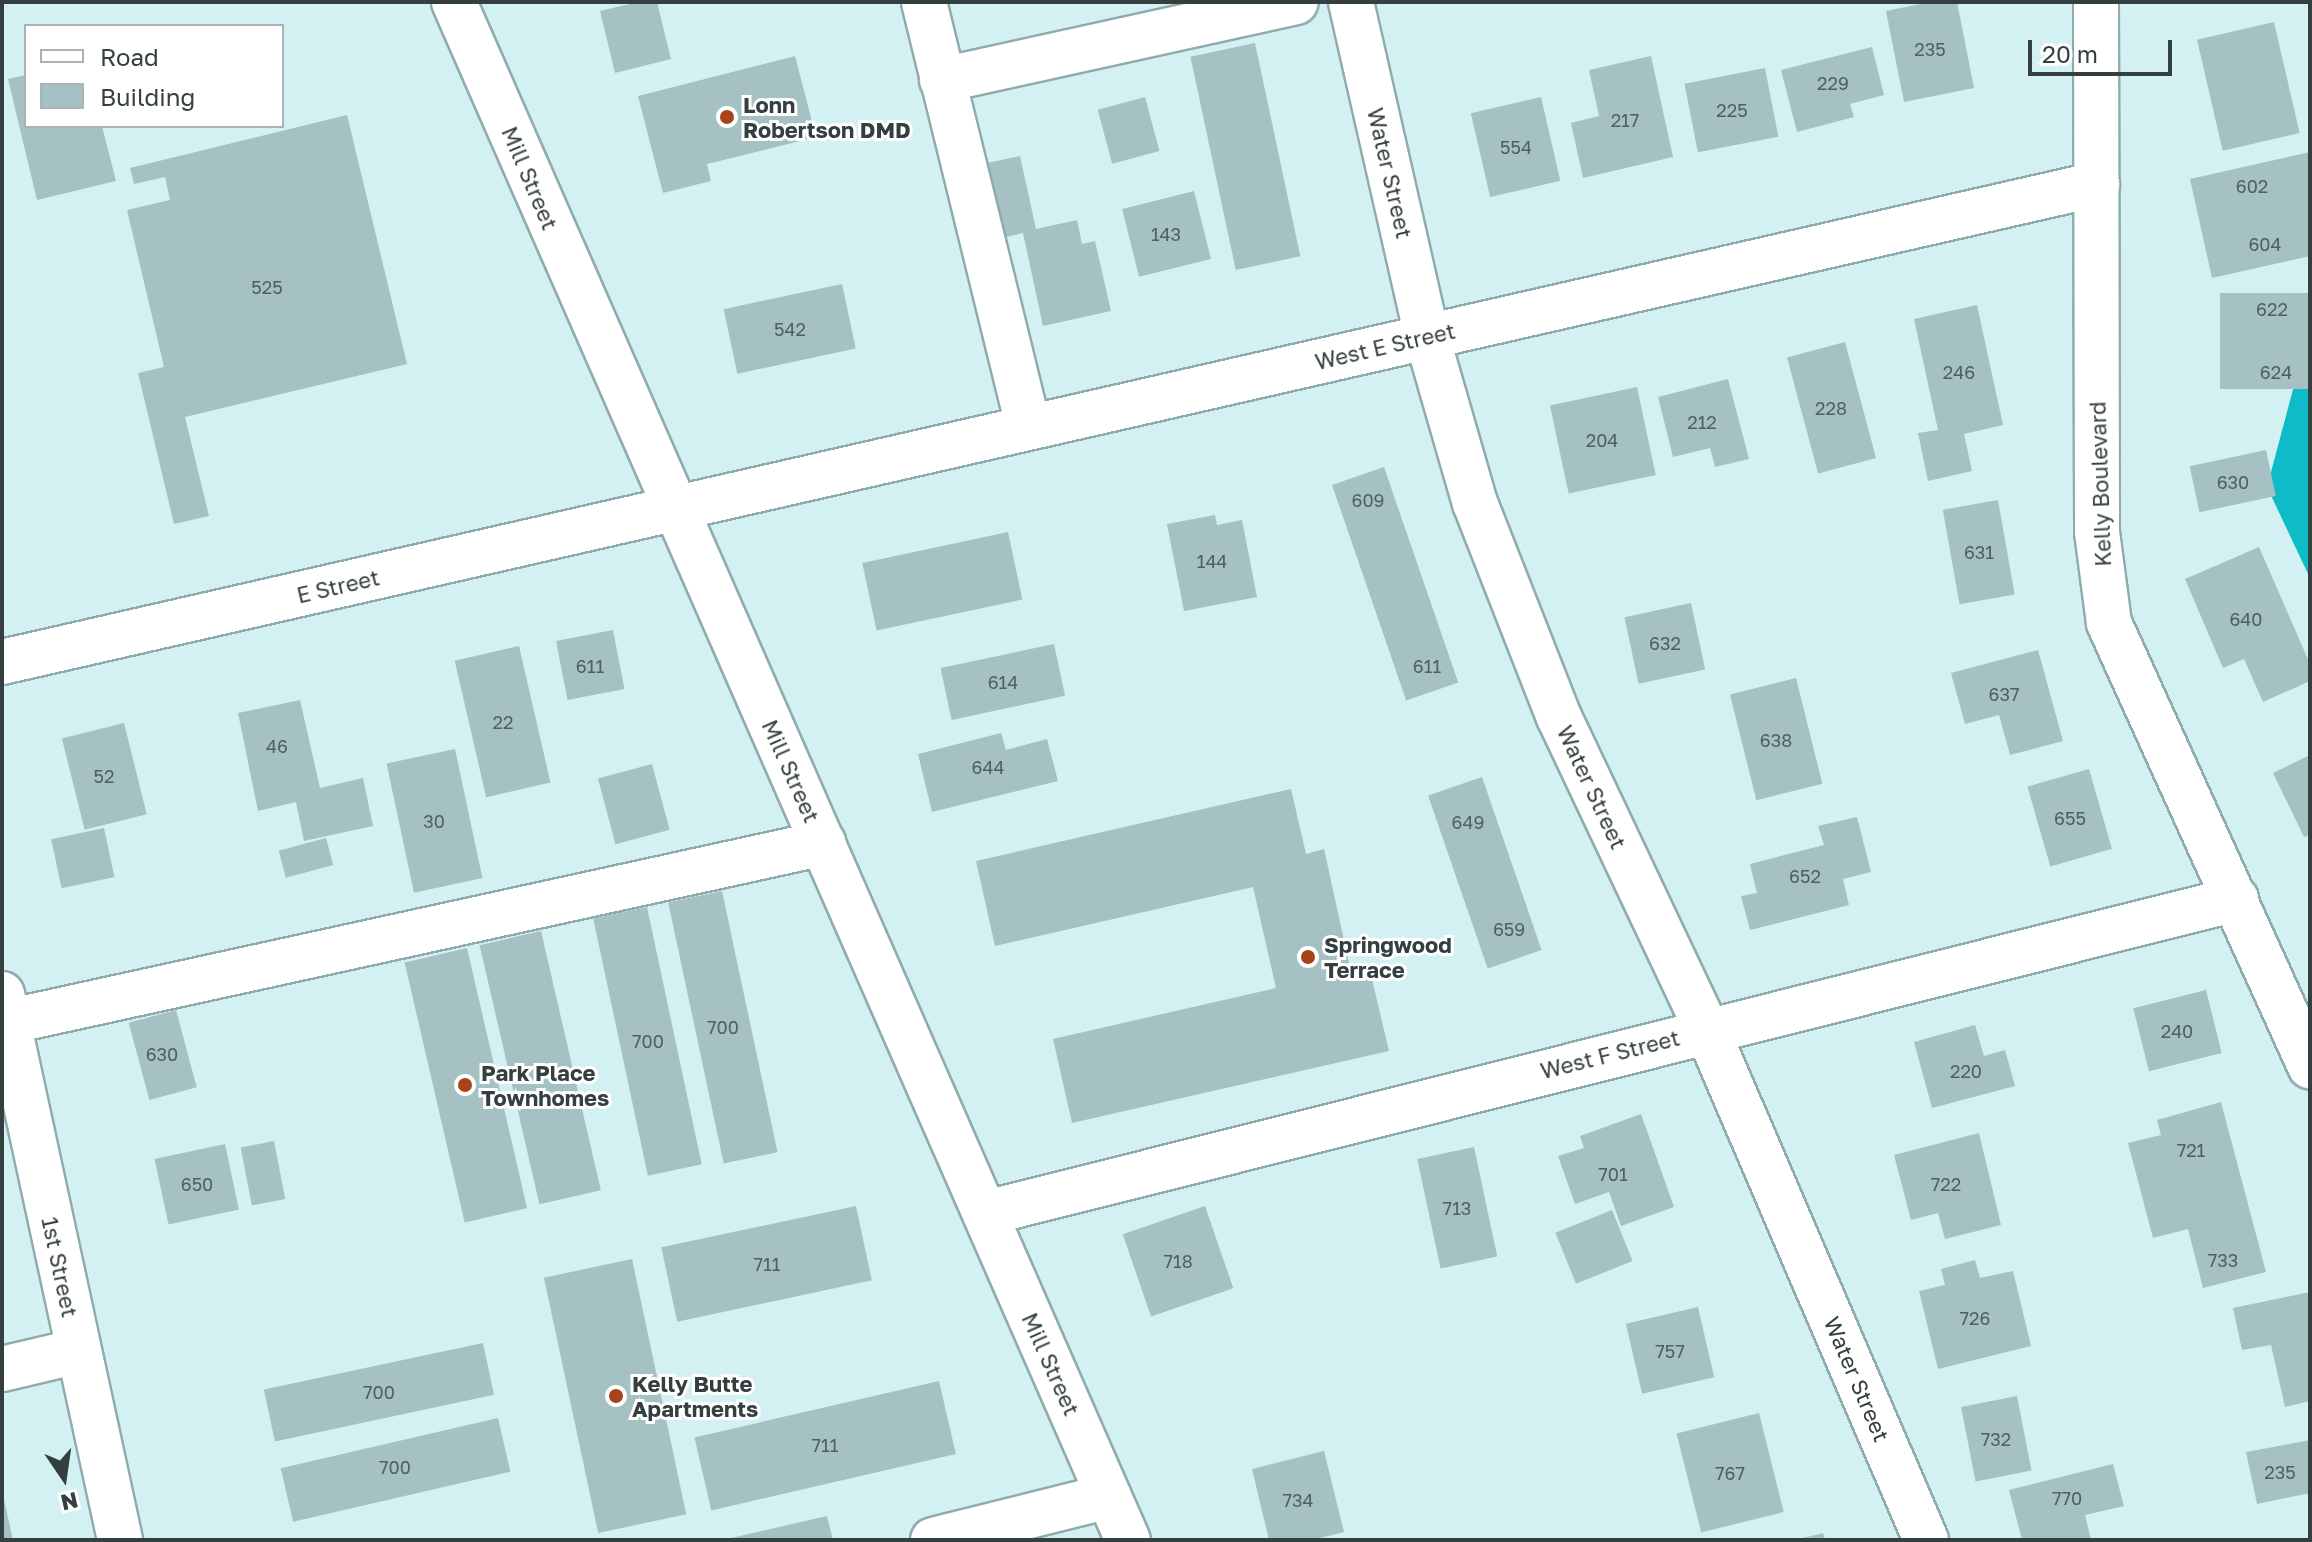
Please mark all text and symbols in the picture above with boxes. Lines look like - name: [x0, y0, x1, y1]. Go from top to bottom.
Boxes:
- legend: [24, 24, 284, 128]
- scale bar: [2032, 24, 2176, 74]
- house number: 235: [1914, 38, 1946, 60]
- text: 20 m: [2042, 39, 2098, 68]
- text: Road: [100, 42, 159, 71]
- house number: 229: [1817, 72, 1849, 94]
- text: Building: [100, 82, 195, 111]
- place label: Lonn Robertson DMD: [743, 91, 911, 142]
- house number: 225: [1716, 99, 1748, 121]
- street label: Water Street: [1362, 105, 1418, 241]
- marker: Lonn Robertson DMD: [718, 108, 736, 126]
- house number: 217: [1611, 109, 1639, 131]
- street label: Mill Street: [496, 122, 564, 234]
- house number: 554: [1500, 136, 1532, 158]
- house number: 602: [2236, 175, 2268, 197]
- house number: 143: [1151, 223, 1181, 245]
- house number: 604: [2248, 233, 2282, 255]
- house number: 525: [251, 276, 283, 298]
- house number: 622: [2256, 298, 2288, 320]
- street label: West E Street: [1312, 317, 1458, 375]
- house number: 542: [774, 318, 806, 340]
- house number: 246: [1943, 361, 1975, 383]
- house number: 624: [2260, 361, 2292, 383]
- house number: 228: [1815, 397, 1847, 419]
- street label: Kelly Boulevard: [2084, 401, 2116, 567]
- house number: 212: [1687, 411, 1717, 433]
- house number: 204: [1586, 429, 1618, 451]
- house number: 630: [2217, 471, 2249, 493]
- house number: 609: [1352, 489, 1384, 511]
- house number: 631: [1964, 541, 1994, 563]
- house number: 144: [1197, 550, 1227, 572]
- street label: E Street: [294, 564, 382, 608]
- house number: 640: [2229, 608, 2263, 630]
- house number: 632: [1649, 632, 1681, 654]
- house number: 611: [576, 655, 604, 677]
- house number: 611: [1413, 655, 1441, 677]
- house number: 614: [988, 671, 1018, 693]
- house number: 637: [1989, 683, 2019, 705]
- house number: 22: [493, 711, 513, 733]
- street label: Mill Street: [757, 716, 825, 826]
- street label: Water Street: [1552, 721, 1632, 853]
- house number: 638: [1760, 729, 1792, 751]
- house number: 46: [266, 735, 288, 757]
- house number: 644: [972, 756, 1004, 778]
- house number: 52: [94, 765, 114, 787]
- house number: 655: [2054, 807, 2086, 829]
- house number: 30: [423, 810, 445, 832]
- house number: 649: [1452, 811, 1484, 833]
- house number: 652: [1789, 865, 1821, 887]
- house number: 659: [1493, 918, 1525, 940]
- place label: Springwood Terrace: [1324, 931, 1452, 982]
- marker: Springwood Terrace: [1299, 948, 1317, 966]
- house number: 700: [707, 1016, 739, 1038]
- house number: 240: [2161, 1020, 2193, 1042]
- street label: West F Street: [1538, 1024, 1682, 1084]
- house number: 700: [632, 1030, 664, 1052]
- house number: 630: [146, 1043, 178, 1065]
- place label: Park Place Townhomes: [481, 1059, 609, 1110]
- house number: 220: [1950, 1060, 1982, 1082]
- marker: Park Place Townhomes: [456, 1076, 474, 1094]
- house number: 721: [2177, 1139, 2205, 1161]
- house number: 701: [1598, 1163, 1628, 1185]
- house number: 650: [181, 1173, 213, 1195]
- house number: 722: [1931, 1173, 1961, 1195]
- house number: 713: [1443, 1197, 1471, 1219]
- street label: 1st Street: [37, 1214, 83, 1320]
- house number: 733: [2208, 1249, 2238, 1271]
- house number: 718: [1163, 1250, 1193, 1272]
- house number: 711: [754, 1253, 780, 1275]
- house number: 726: [1960, 1307, 1990, 1329]
- street label: Mill Street: [1017, 1309, 1085, 1419]
- street label: Water Street: [1819, 1313, 1895, 1445]
- house number: 757: [1655, 1340, 1685, 1362]
- place label: Kelly Butte Apartments: [632, 1370, 758, 1422]
- house number: 700: [363, 1381, 395, 1403]
- marker: Kelly Butte Apartments: [607, 1387, 625, 1405]
- house number: 732: [1981, 1428, 2011, 1450]
- house number: 711: [812, 1434, 838, 1456]
- north arrow: [24, 1438, 104, 1518]
- house number: 700: [379, 1456, 411, 1478]
- house number: 235: [2264, 1461, 2296, 1483]
- house number: 767: [1715, 1462, 1745, 1484]
- text: N: [58, 1487, 81, 1517]
- house number: 770: [2052, 1487, 2082, 1509]
- house number: 734: [1282, 1489, 1314, 1511]

